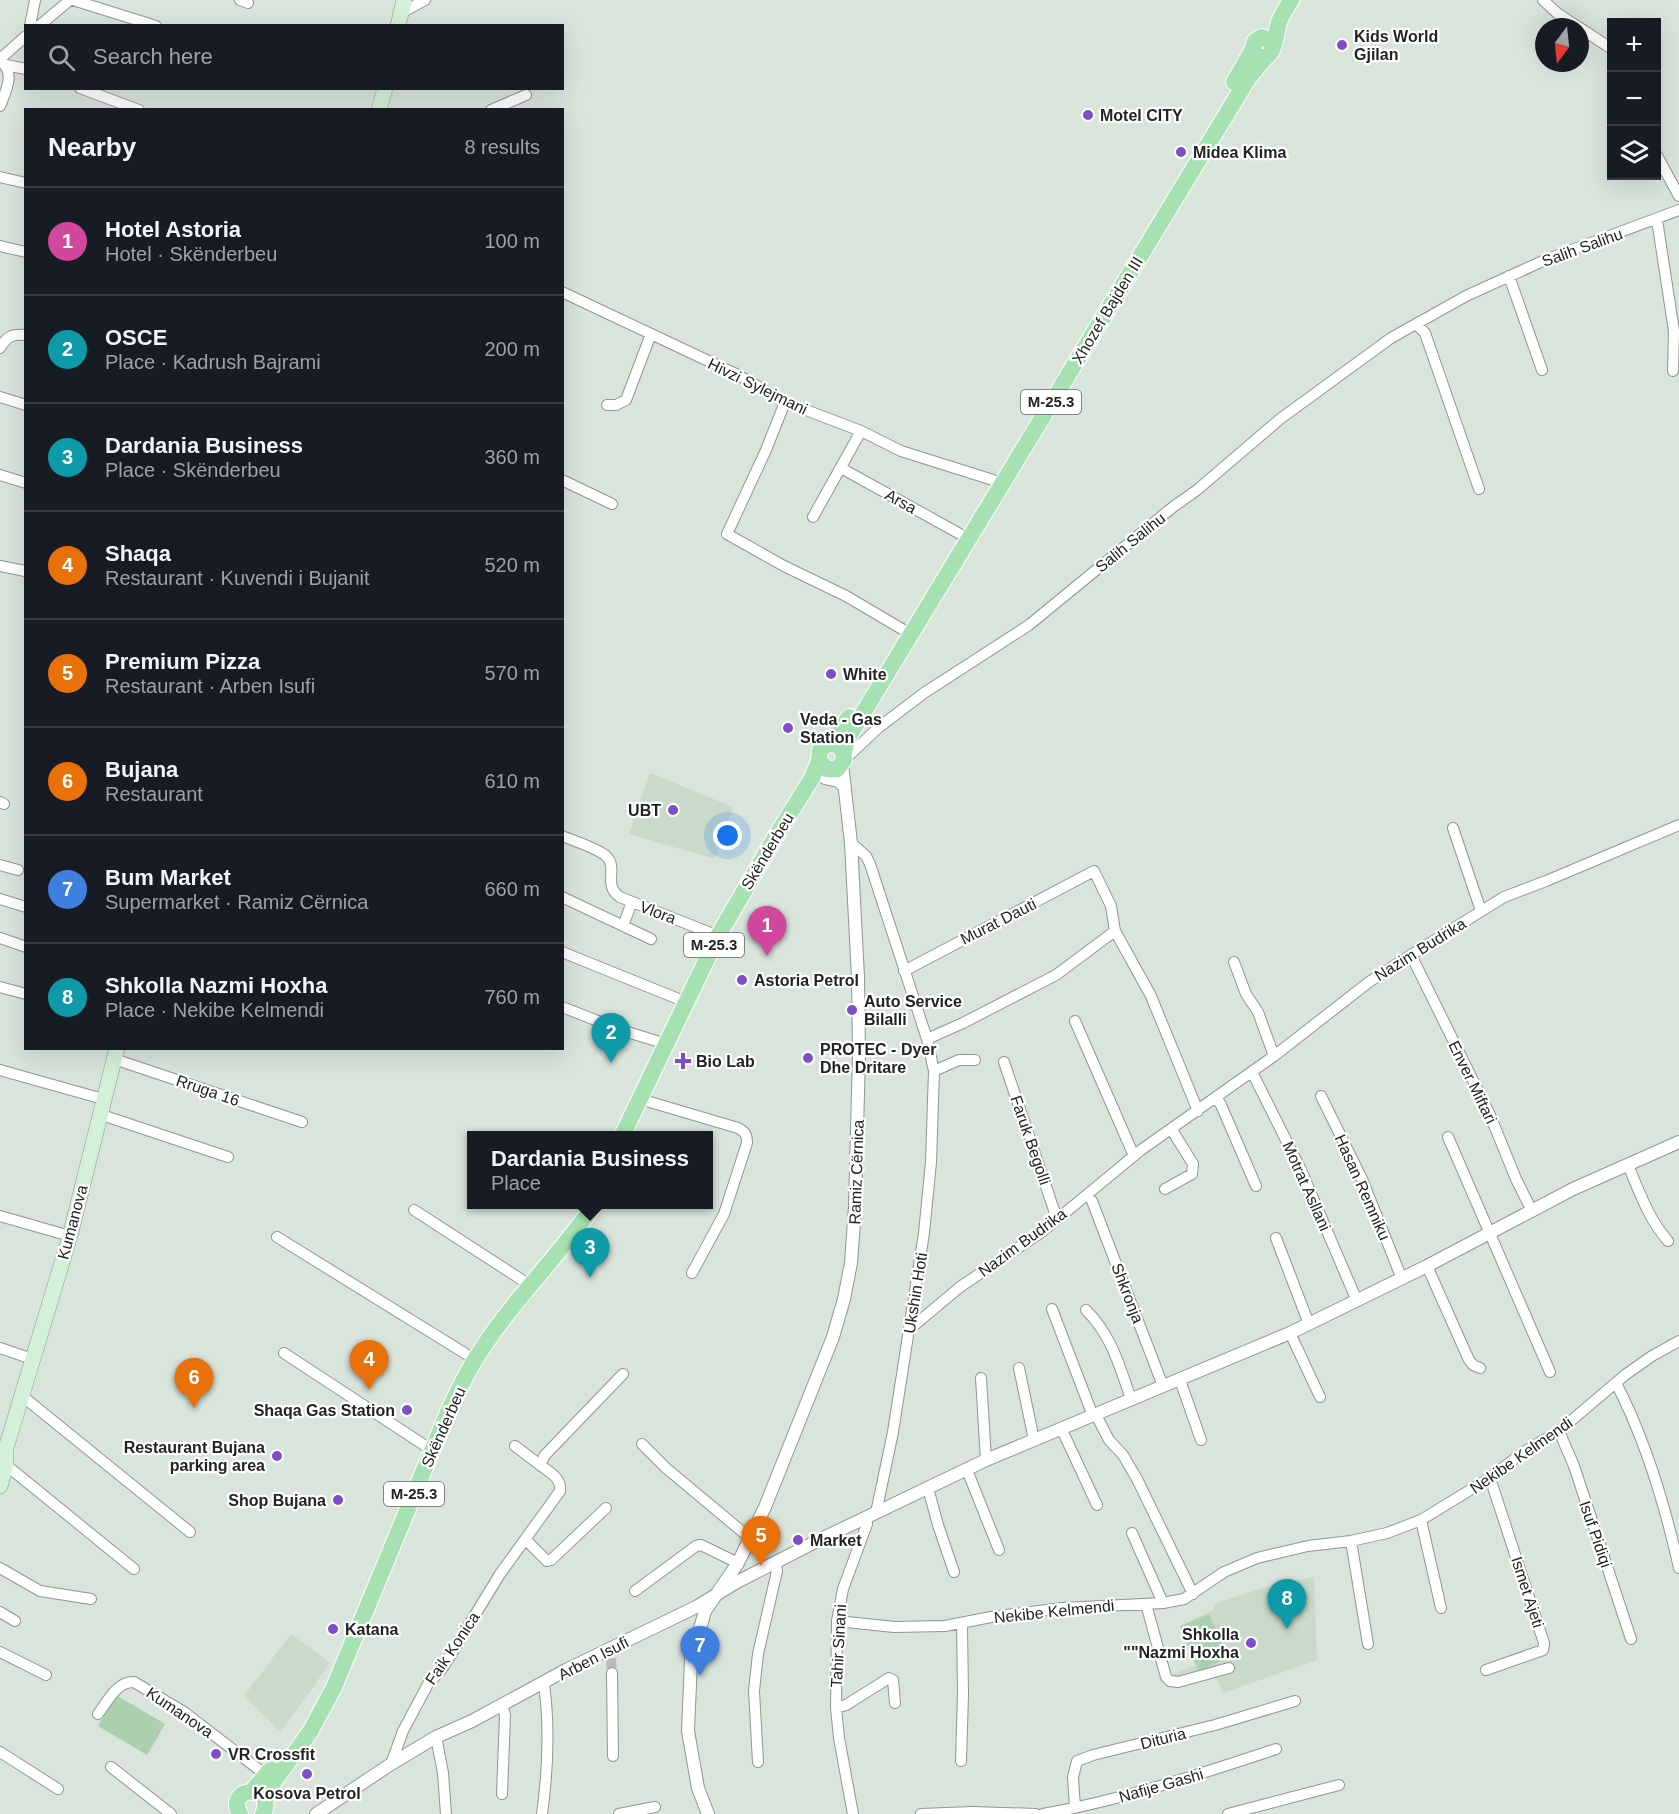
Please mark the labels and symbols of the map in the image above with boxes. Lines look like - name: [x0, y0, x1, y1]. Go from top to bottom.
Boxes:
- north arrow: [1535, 18, 1589, 72]
- place label: Kids World Gjilan: [1354, 28, 1438, 63]
- marker: Kids World Gjilan: [1335, 38, 1349, 52]
- place label: Motel CITY: [1100, 107, 1183, 124]
- marker: Motel CITY: [1081, 108, 1095, 122]
- place label: Midea Klima: [1193, 144, 1286, 161]
- marker: Midea Klima: [1174, 145, 1188, 159]
- street label: Salih Salihu: [1540, 225, 1625, 270]
- street label: Xhozef Bajden III: [1069, 254, 1146, 367]
- street label: Hivzi Sylejmani: [705, 355, 810, 418]
- road number: M-25.3: [1021, 390, 1081, 414]
- street label: Arsa: [882, 486, 919, 517]
- street label: Salih Salihu: [1092, 509, 1168, 576]
- place label: White: [843, 666, 887, 683]
- marker: White: [824, 667, 838, 681]
- place label: Veda - Gas Station: [800, 711, 882, 746]
- marker: Veda - Gas Station: [781, 721, 795, 735]
- place label: UBT: [628, 802, 661, 819]
- marker: UBT: [666, 803, 680, 817]
- street label: Skënderbeu: [738, 810, 797, 893]
- your location: [713, 821, 742, 850]
- street label: Murat Dauti: [958, 895, 1039, 948]
- street label: Vlora: [637, 898, 678, 927]
- pin: 1: [748, 906, 786, 956]
- street label: Nazim Budrika: [1372, 915, 1469, 984]
- road number: M-25.3: [684, 933, 744, 957]
- place label: Astoria Petrol: [754, 972, 859, 989]
- marker: Astoria Petrol: [735, 973, 749, 987]
- place label: Auto Service Bilalli: [864, 993, 962, 1028]
- marker: Auto Service Bilalli: [845, 1003, 859, 1017]
- pin: 2: [592, 1014, 630, 1063]
- street label: Enver Miftari: [1445, 1038, 1500, 1126]
- place label: PROTEC - Dyer Dhe Dritare: [820, 1041, 936, 1076]
- marker: PROTEC - Dyer Dhe Dritare: [801, 1051, 815, 1065]
- marker: Bio Lab: [674, 1052, 692, 1070]
- place label: Bio Lab: [696, 1053, 755, 1070]
- street label: Rruga 16: [174, 1072, 242, 1109]
- street label: Faruk Begolli: [1007, 1093, 1054, 1187]
- street label: Ramiz Cërnica: [846, 1119, 867, 1225]
- street label: Hasan Remniku: [1332, 1132, 1393, 1243]
- street label: Motrat Asllani: [1279, 1139, 1334, 1234]
- street label: Kumanova: [54, 1183, 91, 1261]
- street label: Nazim Budrika: [975, 1205, 1069, 1280]
- pin: 3: [570, 1228, 610, 1278]
- street label: Ukshin Hoti: [901, 1251, 930, 1335]
- street label: Shkronja: [1108, 1261, 1147, 1326]
- pin: 4: [350, 1340, 388, 1390]
- pin: 6: [174, 1358, 214, 1408]
- street label: Skënderbeu: [418, 1384, 469, 1470]
- place label: Shaqa Gas Station: [254, 1402, 395, 1419]
- marker: Shaqa Gas Station: [400, 1403, 414, 1417]
- street label: Nekibe Kelmendi: [1467, 1414, 1576, 1497]
- place label: Restaurant Bujana parking area: [124, 1439, 265, 1474]
- marker: Restaurant Bujana parking area: [270, 1449, 284, 1463]
- road number: M-25.3: [384, 1482, 444, 1506]
- place label: Shop Bujana: [228, 1492, 326, 1509]
- marker: Shop Bujana: [331, 1493, 345, 1507]
- street label: Isuf Pidiqi: [1576, 1499, 1615, 1570]
- pin: 5: [742, 1516, 780, 1566]
- place label: Market: [810, 1532, 862, 1549]
- marker: Market: [791, 1533, 805, 1547]
- street label: Ismet Ajeti: [1508, 1554, 1547, 1630]
- pin: 8: [1268, 1580, 1306, 1629]
- street label: Nekibe Kelmendi: [993, 1597, 1115, 1626]
- street label: Tahir Sinani: [828, 1604, 849, 1688]
- street label: Faik Konica: [422, 1609, 483, 1688]
- place label: Katana: [345, 1621, 398, 1638]
- marker: Katana: [326, 1622, 340, 1636]
- pin: 7: [680, 1626, 720, 1676]
- place label: Shkolla ""Nazmi Hoxha: [1123, 1626, 1239, 1661]
- street label: Arben Isufi: [555, 1634, 631, 1683]
- marker: Shkolla ""Nazmi Hoxha: [1244, 1636, 1258, 1650]
- street label: Kumanova: [143, 1684, 216, 1741]
- street label: Dituria: [1139, 1725, 1188, 1752]
- place label: VR Crossfit: [228, 1746, 316, 1763]
- marker: VR Crossfit: [209, 1747, 223, 1761]
- street label: Nafije Gashi: [1117, 1765, 1205, 1806]
- marker: Kosova Petrol: [300, 1767, 314, 1781]
- place label: Kosova Petrol: [253, 1785, 361, 1802]

